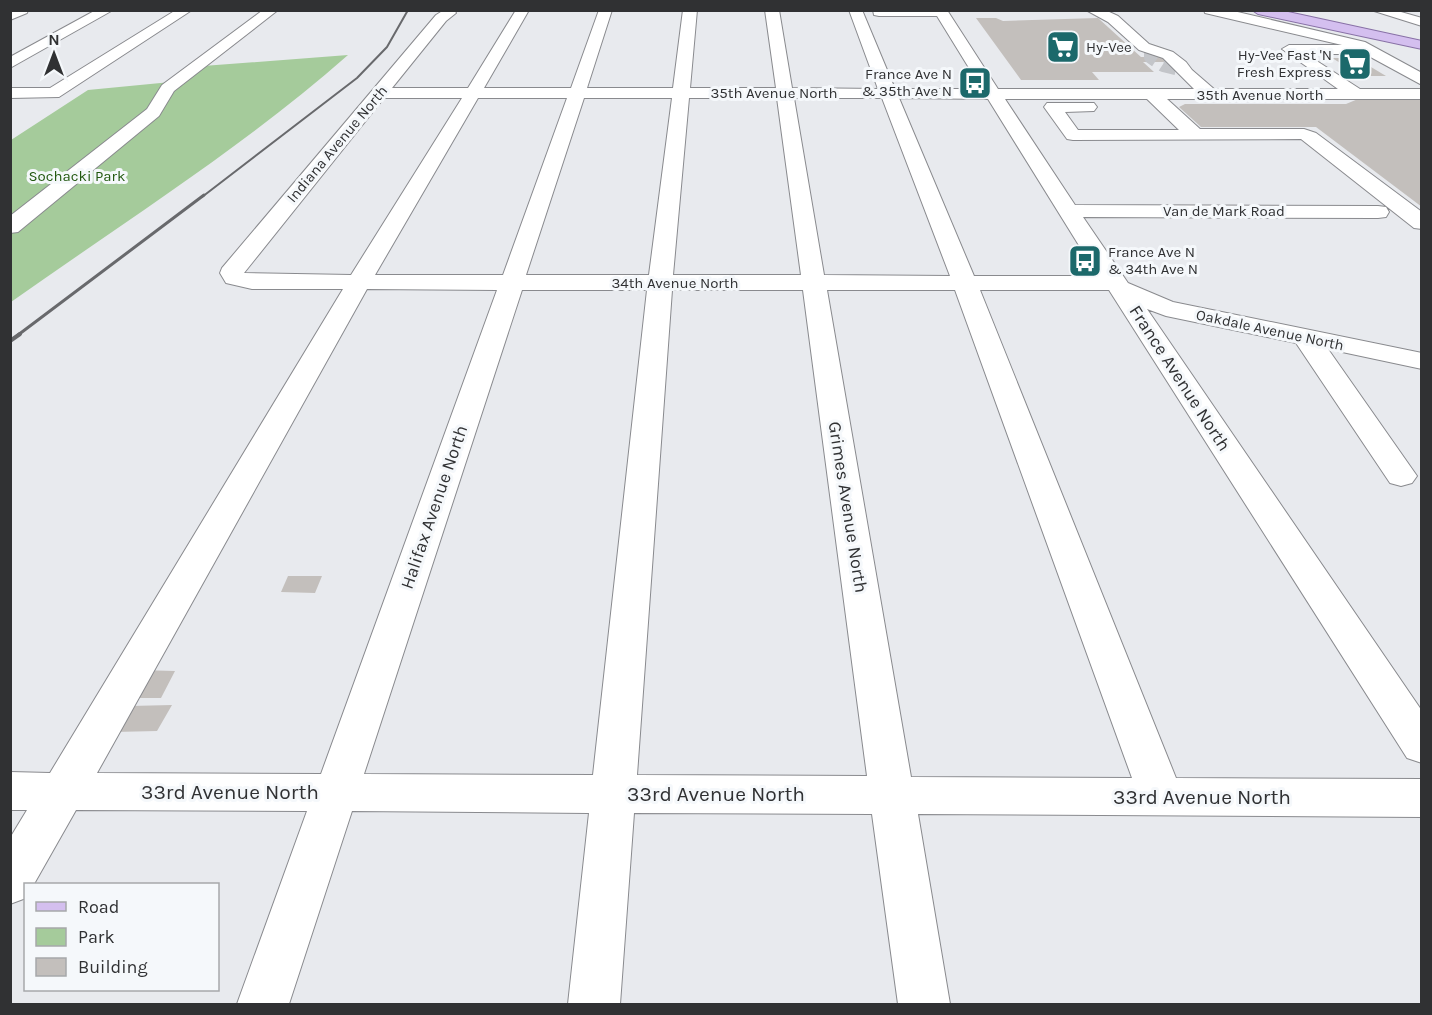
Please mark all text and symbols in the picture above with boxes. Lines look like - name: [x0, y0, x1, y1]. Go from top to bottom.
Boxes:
- north arrow: [24, 24, 84, 84]
- supermarket icon: Hy-Vee: [1045, 29, 1081, 65]
- text: N: [48, 30, 60, 49]
- place label: Hy-Vee: [1086, 38, 1132, 56]
- place label: Hy-Vee Fast 'N Fresh Express: [1237, 46, 1332, 81]
- supermarket icon: Hy-Vee Fast 'N Fresh Express: [1337, 46, 1373, 82]
- place label: France Ave N & 35th Ave N: [862, 65, 952, 100]
- bus stop icon: France Ave N & 35th Ave N: [957, 65, 993, 101]
- street label: Indiana Avenue North: [283, 82, 391, 206]
- street label: 35th Avenue North: [710, 84, 838, 102]
- street label: 35th Avenue North: [1196, 86, 1324, 104]
- park label: Sochacki Park: [29, 167, 125, 185]
- street label: Van de Mark Road: [1163, 202, 1285, 220]
- bus stop icon: France Ave N & 34th Ave N: [1067, 243, 1103, 279]
- place label: France Ave N & 34th Ave N: [1108, 243, 1198, 278]
- street label: 34th Avenue North: [612, 274, 739, 292]
- street label: France Avenue North: [1125, 301, 1235, 455]
- street label: Oakdale Avenue North: [1195, 306, 1345, 354]
- street label: Grimes Avenue North: [824, 420, 872, 594]
- street label: Halifax Avenue North: [396, 422, 472, 592]
- street label: 33rd Avenue North: [141, 780, 319, 804]
- street label: 33rd Avenue North: [627, 782, 805, 806]
- street label: 33rd Avenue North: [1113, 785, 1291, 809]
- legend: [24, 883, 219, 991]
- text: Road: [78, 896, 119, 918]
- text: Park: [78, 926, 115, 948]
- text: Building: [78, 956, 148, 978]

